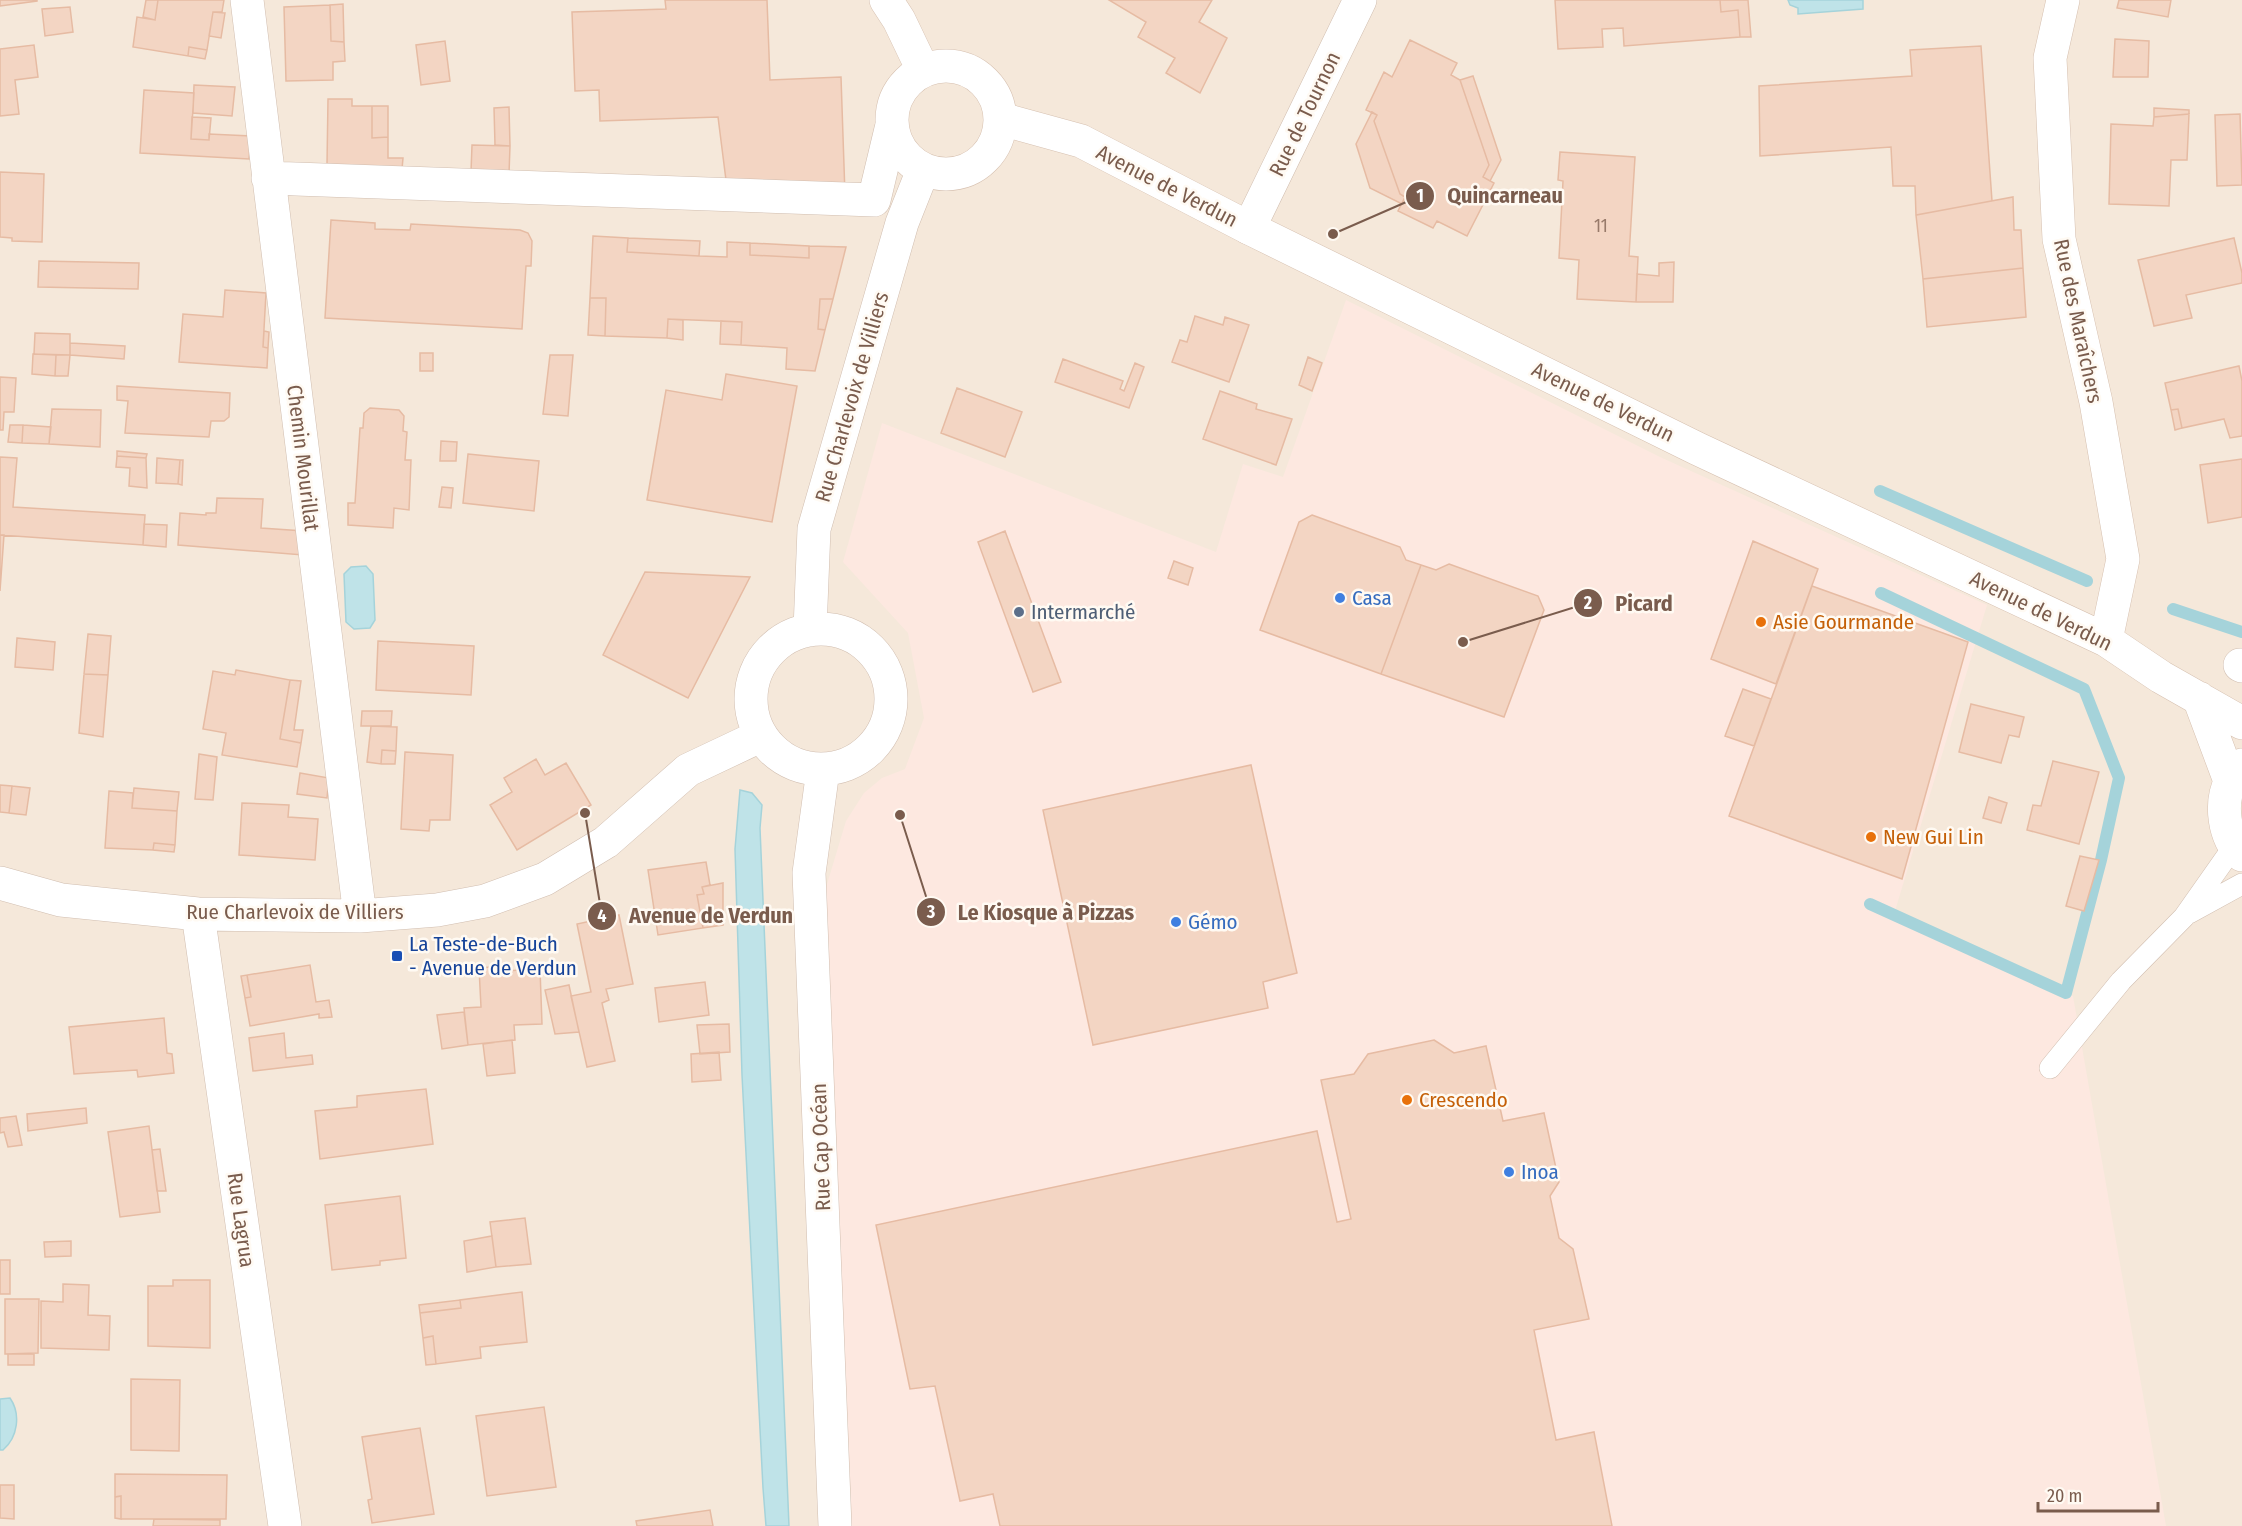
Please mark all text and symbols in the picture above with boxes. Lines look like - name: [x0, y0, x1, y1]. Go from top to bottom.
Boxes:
- street label: Rue de Tournon: [1264, 47, 1346, 181]
- street label: Avenue de Verdun: [1092, 139, 1242, 233]
- callout: Quincarneau: [1405, 176, 1575, 216]
- text: Quincarneau: [1447, 182, 1563, 209]
- text: 1: [1416, 185, 1424, 207]
- house number: 11: [1594, 215, 1608, 237]
- street label: Rue des Maraîchers: [2048, 237, 2108, 405]
- street label: Rue Charlevoix de Villiers: [810, 289, 894, 505]
- street label: Avenue de Verdun: [1528, 356, 1678, 448]
- street label: Chemin Mourillat: [281, 383, 325, 533]
- street label: Avenue de Verdun: [1966, 565, 2116, 657]
- callout: Picard: [1573, 583, 1685, 623]
- place label: Casa: [1352, 585, 1392, 611]
- text: Picard: [1615, 590, 1673, 617]
- marker: Casa: [1333, 591, 1347, 605]
- text: 2: [1583, 592, 1592, 614]
- place label: Intermarché: [1031, 599, 1135, 625]
- marker: Intermarché: [1012, 605, 1026, 619]
- place label: Asie Gourmande: [1773, 609, 1914, 635]
- marker: Asie Gourmande: [1754, 615, 1768, 629]
- place label: New Gui Lin: [1883, 824, 1984, 850]
- marker: New Gui Lin: [1864, 830, 1878, 844]
- callout: Le Kiosque à Pizzas: [916, 892, 1146, 932]
- callout: Avenue de Verdun: [587, 896, 805, 936]
- street label: Rue Charlevoix de Villiers: [186, 899, 404, 925]
- text: Le Kiosque à Pizzas: [958, 899, 1135, 926]
- text: 3: [926, 901, 936, 923]
- text: Avenue de Verdun: [628, 902, 793, 929]
- text: 4: [597, 905, 607, 927]
- place label: Gémo: [1188, 909, 1238, 935]
- marker: Gémo: [1169, 915, 1183, 929]
- place label: La Teste-de-Buch - Avenue de Verdun: [409, 931, 577, 981]
- marker: La Teste-de-Buch - Avenue de Verdun: [390, 949, 404, 963]
- street label: Rue Cap Océan: [806, 1083, 836, 1211]
- place label: Crescendo: [1419, 1087, 1508, 1113]
- marker: Crescendo: [1400, 1093, 1414, 1107]
- place label: Inoa: [1521, 1159, 1559, 1185]
- marker: Inoa: [1502, 1165, 1516, 1179]
- street label: Rue Lagrua: [221, 1171, 261, 1269]
- scale bar: [2038, 1475, 2158, 1513]
- text: 20 m: [2047, 1485, 2082, 1507]

